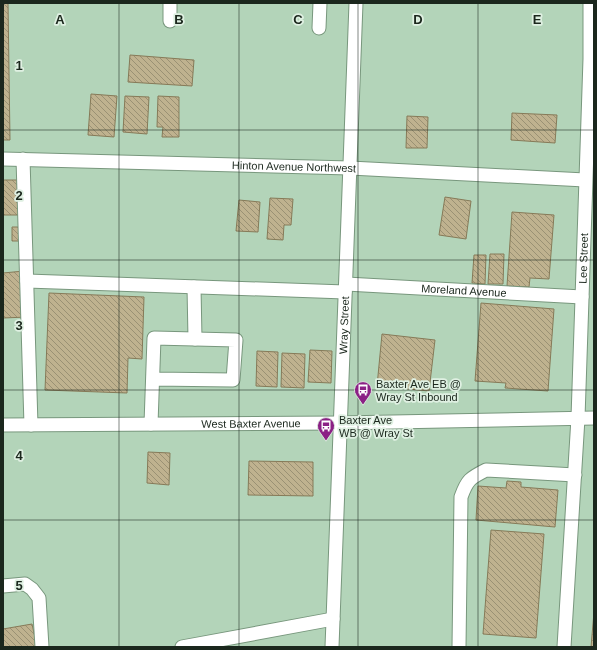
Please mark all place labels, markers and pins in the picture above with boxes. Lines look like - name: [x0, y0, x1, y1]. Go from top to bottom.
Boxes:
- place label: Baxter Ave EB @ Wray St Inbound: [376, 378, 461, 403]
- bus stop icon: Baxter Ave EB @ Wray St Inbound: [353, 380, 373, 405]
- place label: Baxter Ave WB @ Wray St: [339, 414, 413, 439]
- bus stop icon: Baxter Ave WB @ Wray St: [316, 416, 336, 441]

